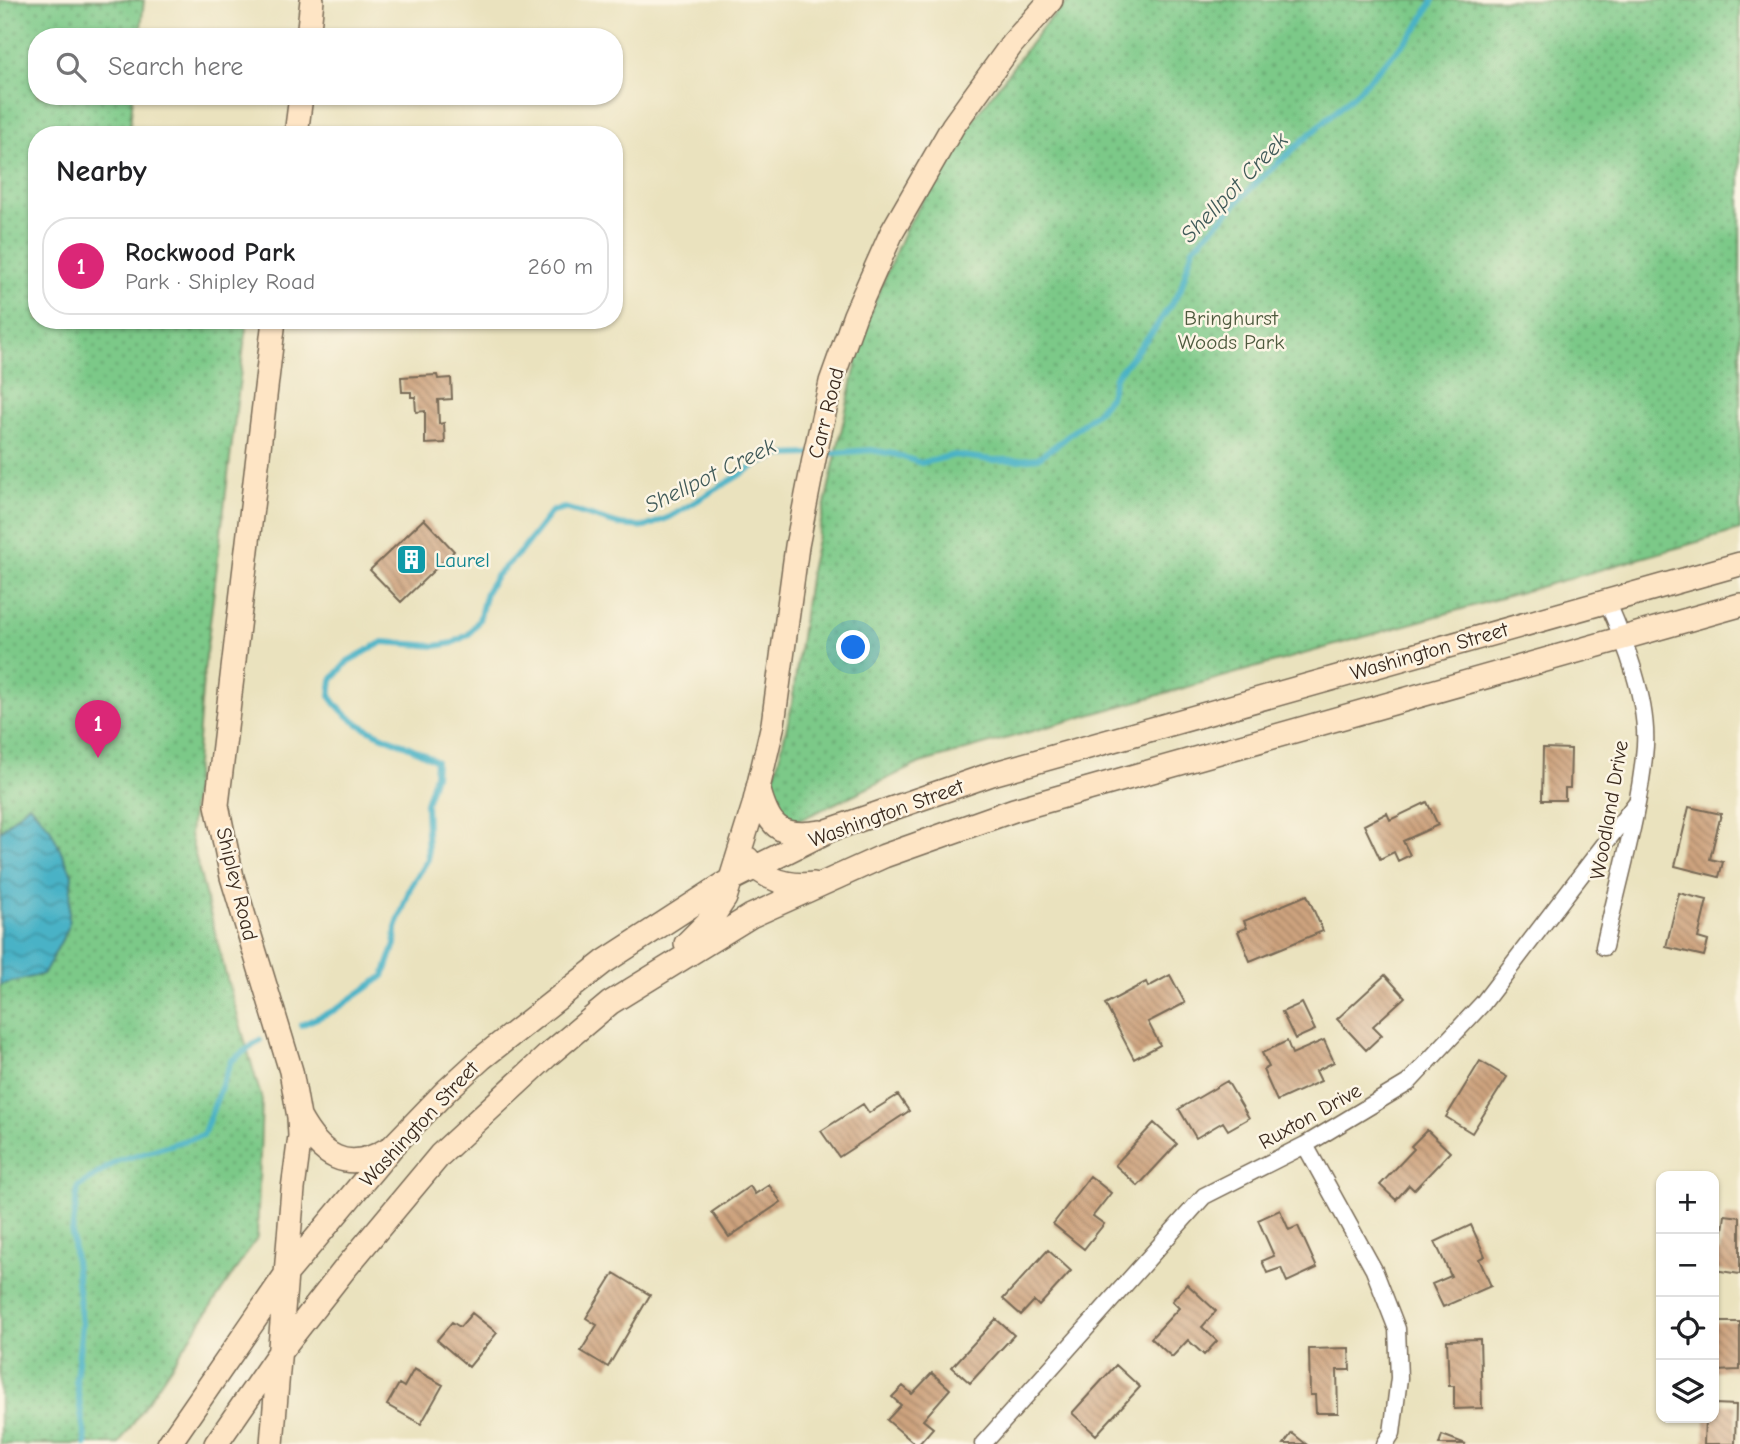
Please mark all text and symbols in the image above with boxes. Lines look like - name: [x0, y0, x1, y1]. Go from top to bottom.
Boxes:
- search box: [28, 28, 623, 105]
- icon: search: [52, 48, 90, 86]
- text: Search here: [108, 52, 243, 82]
- water label: Shellpot Creek: [1175, 126, 1294, 248]
- text: Nearby: [56, 154, 147, 189]
- text: Rockwood Park: [125, 238, 295, 268]
- text: 1: [76, 253, 86, 280]
- text: 260 m: [528, 253, 593, 280]
- text: Park · Shipley Road: [125, 268, 315, 295]
- park label: Bringhurst Woods Park: [1178, 306, 1284, 354]
- street label: Carr Road: [803, 365, 849, 461]
- water label: Shellpot Creek: [640, 432, 781, 519]
- building icon: Laurel: [395, 543, 429, 577]
- place label: Laurel: [435, 548, 490, 572]
- street label: Washington Street: [1347, 617, 1512, 685]
- your location: [836, 630, 870, 664]
- pin: 1: [75, 700, 121, 758]
- street label: Woodland Drive: [1585, 738, 1633, 882]
- street label: Washington Street: [805, 774, 968, 852]
- street label: Shipley Road: [211, 825, 263, 943]
- street label: Washington Street: [355, 1056, 484, 1192]
- street label: Ruxton Drive: [1255, 1078, 1365, 1154]
- map controls: [1656, 1171, 1719, 1423]
- button: +: [1656, 1171, 1719, 1234]
- button: −: [1656, 1234, 1719, 1297]
- button: locate: [1656, 1297, 1719, 1360]
- button: layers: [1656, 1360, 1719, 1423]

